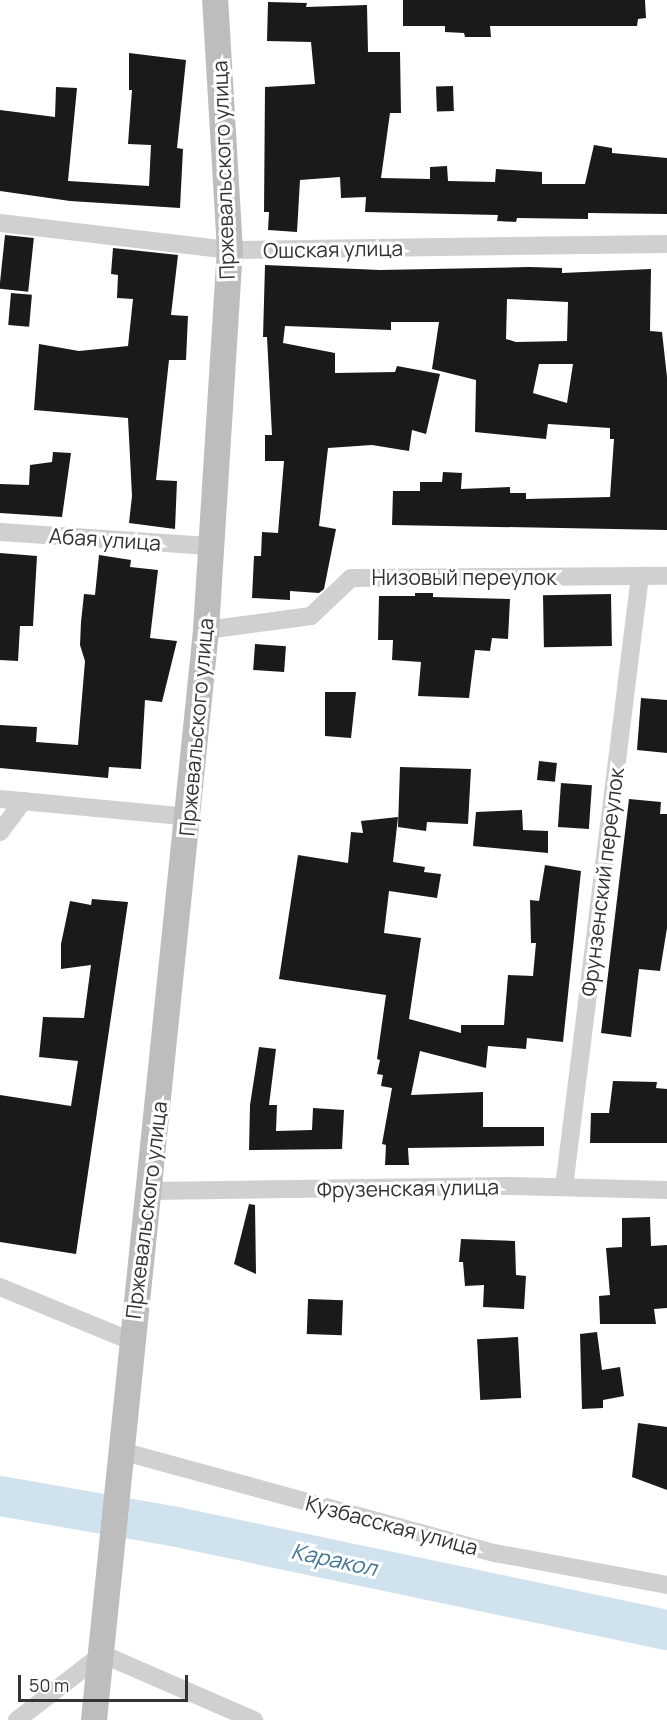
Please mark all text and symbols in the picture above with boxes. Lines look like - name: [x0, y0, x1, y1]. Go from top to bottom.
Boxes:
- street label: Пржевальского улица: [207, 60, 239, 280]
- street label: Ошская улица: [263, 235, 403, 263]
- street label: Абая улица: [48, 523, 162, 555]
- street label: Низовый переулок: [371, 564, 557, 590]
- street label: Пржевальского улица: [174, 617, 218, 837]
- street label: Фрунзенский переулок: [575, 766, 629, 998]
- street label: Пржевальского улица: [120, 1100, 172, 1320]
- street label: Фрузенская улица: [317, 1174, 499, 1202]
- street label: Кузбасская улица: [303, 1490, 481, 1560]
- water label: Каракол: [289, 1538, 379, 1582]
- scale bar: [21, 1663, 190, 1701]
- text: 50 m: [29, 1673, 69, 1697]

